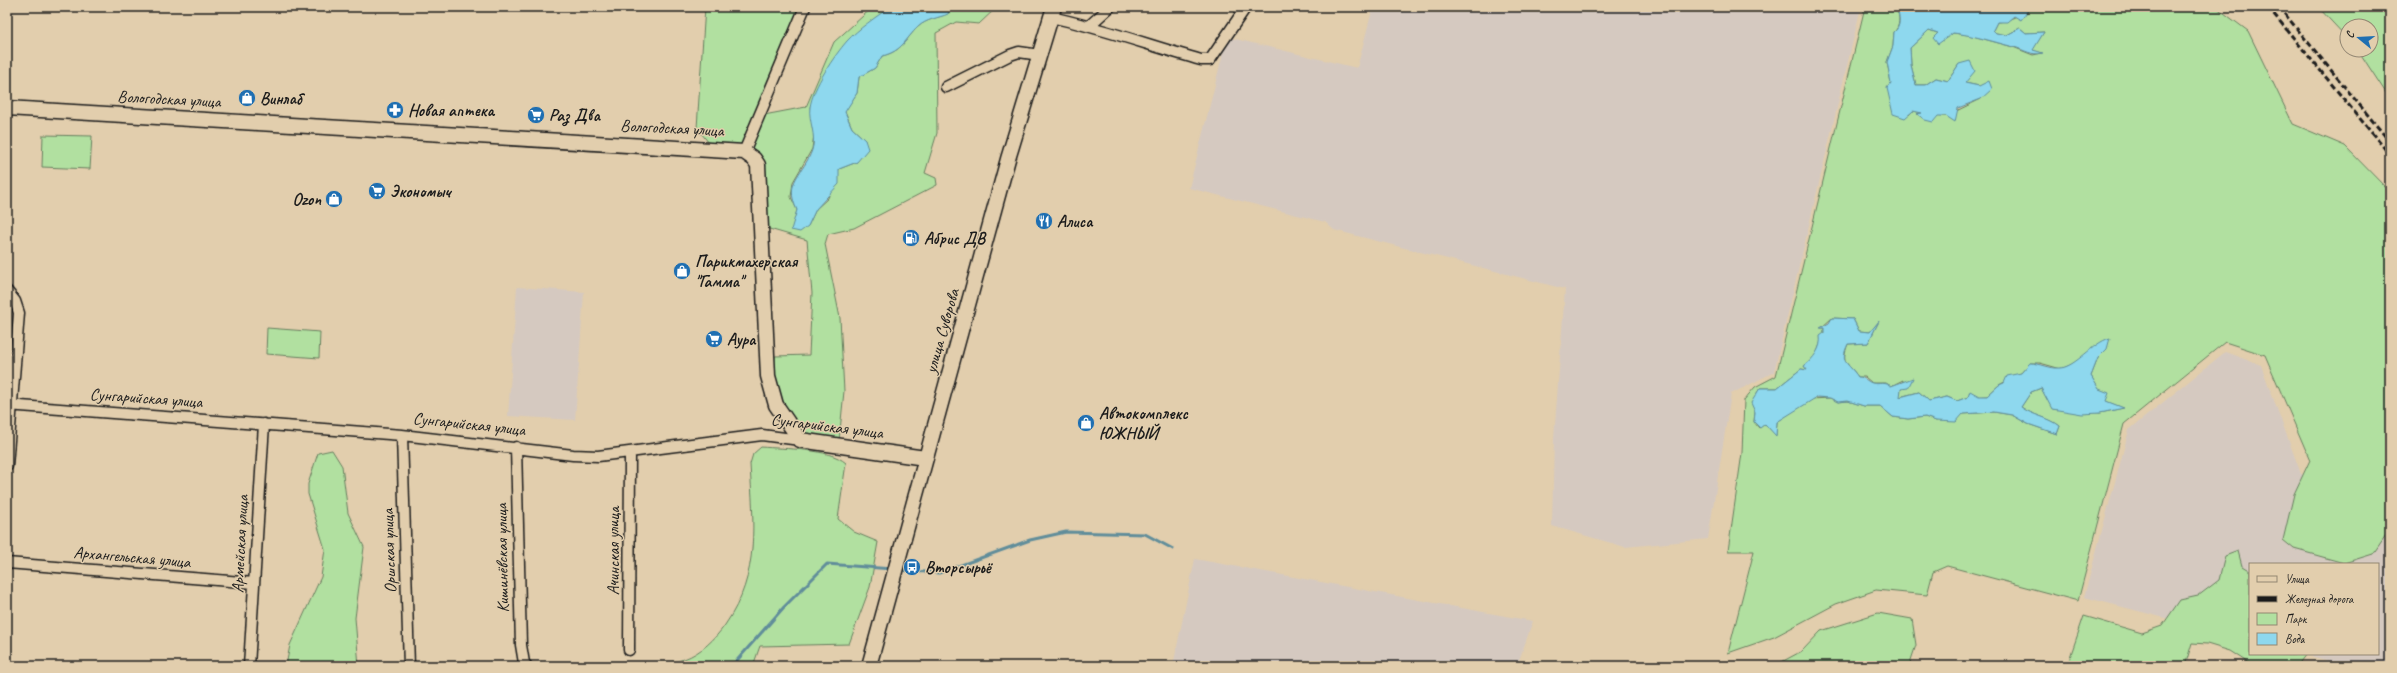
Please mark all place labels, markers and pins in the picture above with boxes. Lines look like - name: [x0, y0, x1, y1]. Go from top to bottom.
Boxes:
- shop icon: Винлаб: [237, 88, 257, 108]
- place label: Винлаб: [260, 88, 306, 109]
- pharmacy icon: Новая аптека: [385, 100, 405, 120]
- place label: Новая аптека: [408, 100, 496, 121]
- supermarket icon: Раз Два: [526, 105, 546, 125]
- place label: Раз Два: [549, 105, 601, 127]
- supermarket icon: Экономыч: [367, 181, 387, 201]
- place label: Экономыч: [390, 181, 453, 202]
- place label: Ozon: [293, 189, 322, 210]
- shop icon: Ozon: [324, 189, 344, 209]
- restaurant icon: Алиса: [1034, 211, 1054, 231]
- place label: Алиса: [1057, 211, 1094, 232]
- fuel station icon: Абрис ДВ: [901, 228, 921, 248]
- place label: Абрис ДВ: [924, 228, 987, 249]
- place label: Парикмахерская "Гамма": [695, 251, 799, 292]
- shop icon: Парикмахерская "Гамма": [672, 261, 692, 281]
- supermarket icon: Аура: [704, 329, 724, 349]
- place label: Аура: [727, 329, 757, 350]
- place label: Автокомплекс ЮЖНЫЙ: [1099, 403, 1189, 444]
- shop icon: Автокомплекс ЮЖНЫЙ: [1076, 413, 1096, 433]
- bus stop icon: Вторсырьё: [902, 557, 922, 577]
- place label: Вторсырьё: [925, 557, 994, 578]

